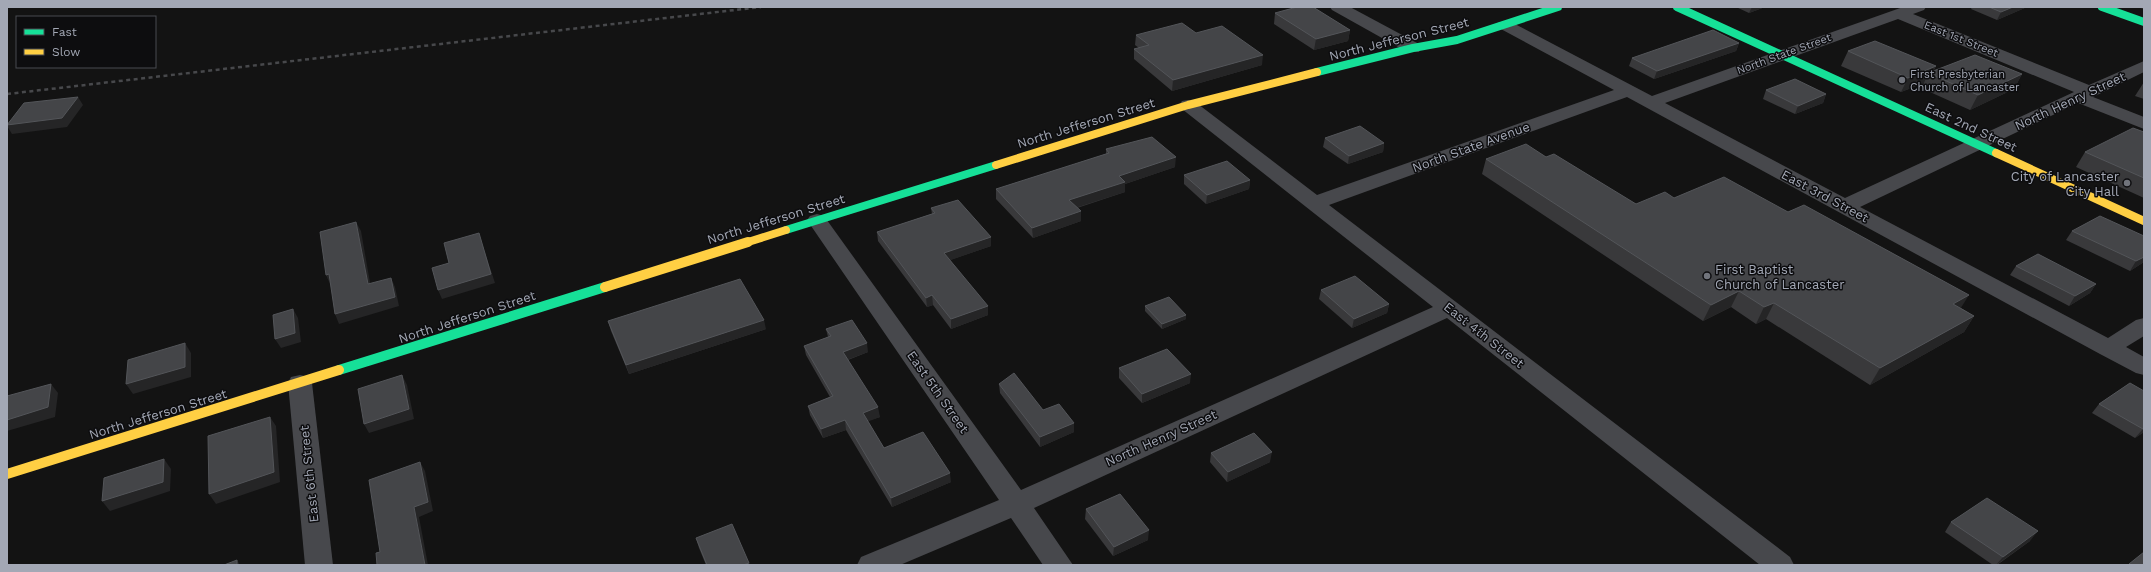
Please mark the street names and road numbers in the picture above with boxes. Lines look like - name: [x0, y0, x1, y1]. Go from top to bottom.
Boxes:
- street label: North Jefferson Street: [1328, 14, 1471, 64]
- street label: East 1st Street: [1922, 18, 2000, 60]
- street label: North State Street: [1735, 31, 1833, 77]
- street label: North Henry Street: [2012, 69, 2128, 133]
- street label: North Jefferson Street: [1015, 95, 1157, 151]
- street label: East 2nd Street: [1923, 99, 2020, 155]
- street label: North State Avenue: [1410, 119, 1532, 175]
- street label: East 3rd Street: [1779, 167, 1872, 226]
- street label: North Jefferson Street: [705, 191, 847, 247]
- street label: North Jefferson Street: [397, 288, 538, 346]
- street label: East 4th Street: [1441, 299, 1527, 371]
- street label: East 5th Street: [904, 348, 972, 436]
- street label: North Jefferson Street: [87, 386, 229, 442]
- street label: North Henry Street: [1103, 406, 1220, 469]
- street label: East 6th Street: [296, 424, 322, 523]

